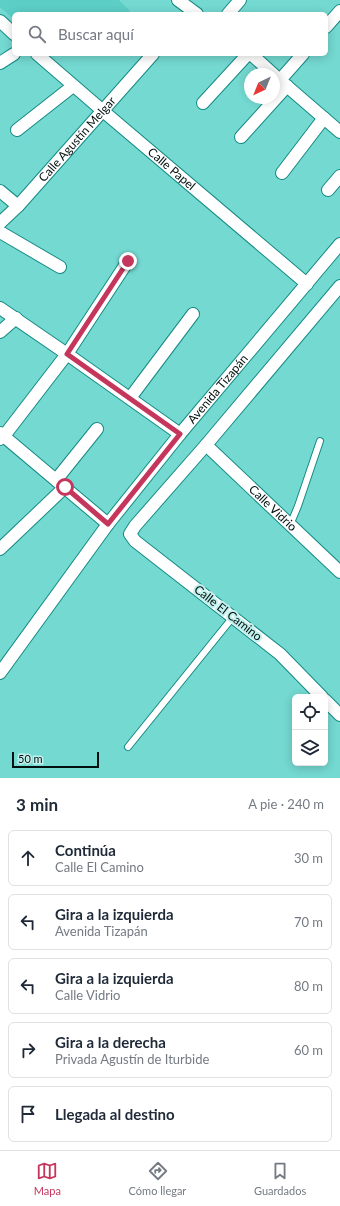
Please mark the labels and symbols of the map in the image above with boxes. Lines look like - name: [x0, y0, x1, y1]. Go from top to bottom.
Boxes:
- north arrow: [244, 68, 280, 104]
- street label: Calle Agustín Melgar: [35, 93, 119, 185]
- street label: Calle Papel: [145, 144, 199, 193]
- route end: [119, 252, 137, 270]
- street label: Avenida Tizapán: [184, 351, 251, 426]
- route start: [56, 478, 74, 496]
- street label: Calle Vidrio: [246, 482, 300, 534]
- street label: Calle El Camino: [191, 581, 265, 644]
- scale bar: [12, 750, 99, 769]

